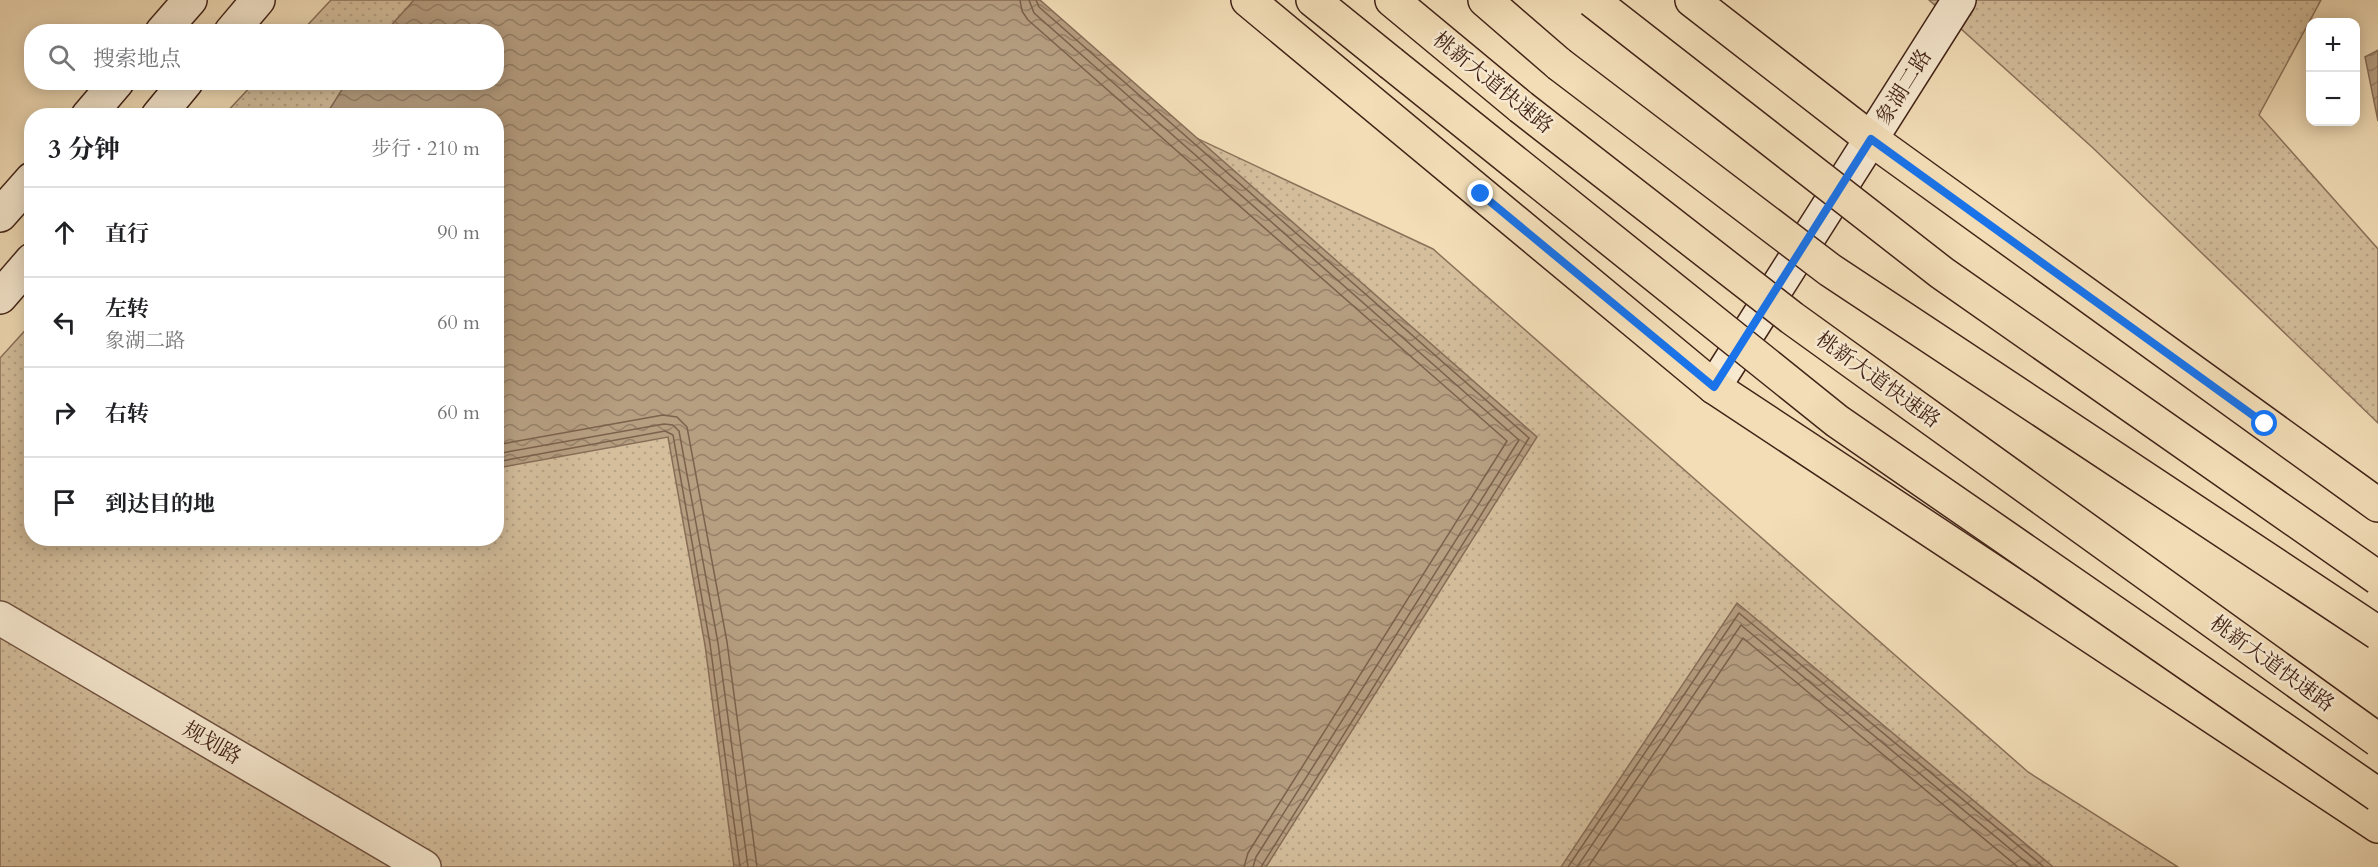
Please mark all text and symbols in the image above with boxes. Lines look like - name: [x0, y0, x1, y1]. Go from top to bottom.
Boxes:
- map controls: [2306, 18, 2360, 126]
- button: +: [2306, 18, 2360, 72]
- search box: [24, 24, 504, 90]
- street label: 桃新大道快速路: [1427, 25, 1559, 141]
- icon: search: [45, 41, 78, 74]
- text: 搜索地点: [93, 44, 181, 74]
- street label: 象湖二路: [1869, 44, 1939, 130]
- button: −: [2306, 72, 2360, 126]
- text: 3 分钟: [48, 132, 120, 167]
- text: 步行 · 210 m: [371, 135, 480, 162]
- route end: [1467, 180, 1493, 206]
- icon: ahead: [48, 216, 81, 249]
- text: 直行: [105, 219, 149, 249]
- text: 90 m: [437, 219, 480, 246]
- text: 左转: [105, 294, 149, 324]
- icon: left: [48, 306, 81, 339]
- text: 60 m: [437, 309, 480, 336]
- street label: 桃新大道快速路: [1810, 325, 1946, 435]
- text: 象湖二路: [105, 327, 185, 354]
- icon: right: [48, 396, 81, 429]
- text: 右转: [105, 399, 149, 429]
- text: 60 m: [437, 399, 480, 426]
- route start: [2251, 410, 2277, 436]
- icon: arrive: [48, 486, 81, 519]
- text: 到达目的地: [105, 489, 215, 519]
- street label: 桃新大道快速路: [2204, 609, 2340, 719]
- street label: 规划路: [177, 715, 247, 771]

